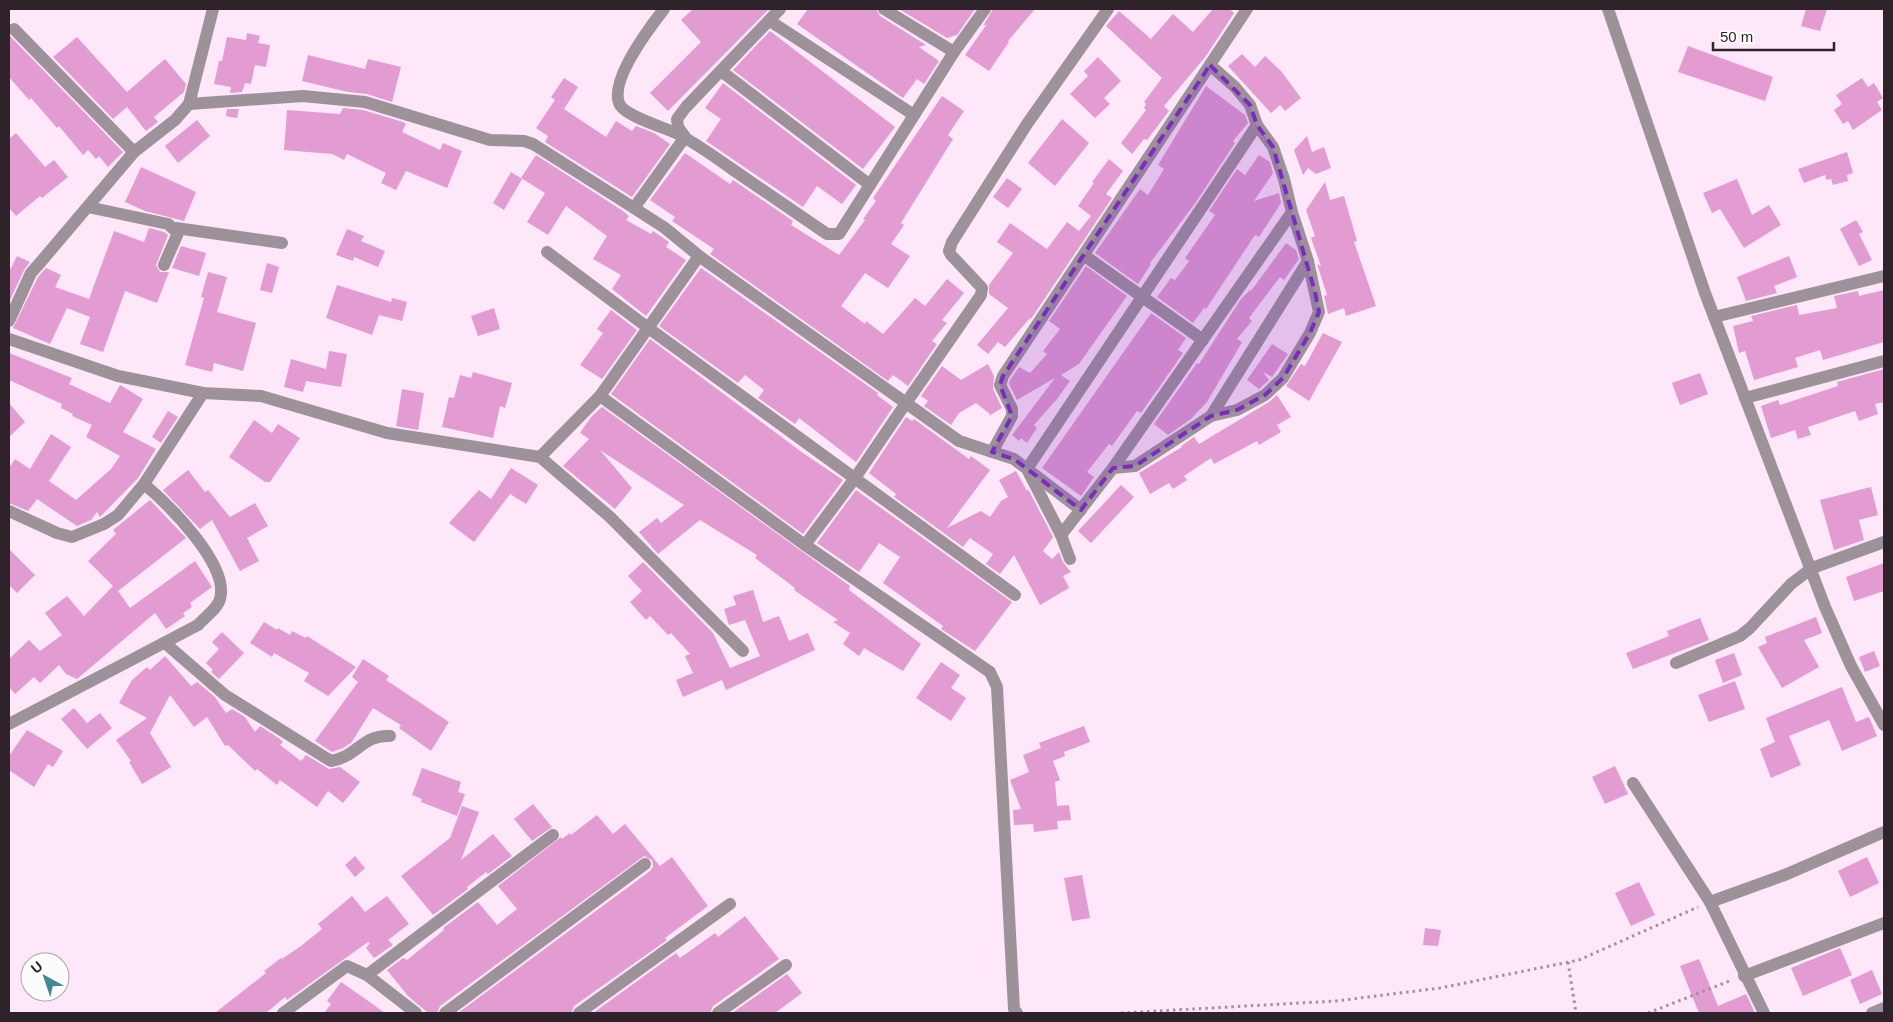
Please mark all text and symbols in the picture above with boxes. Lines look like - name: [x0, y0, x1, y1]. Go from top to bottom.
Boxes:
- scale bar: [1713, 20, 1834, 52]
- text: 50 m: [1720, 28, 1753, 45]
- north arrow: [20, 952, 70, 1002]
- text: U: [28, 958, 46, 976]

